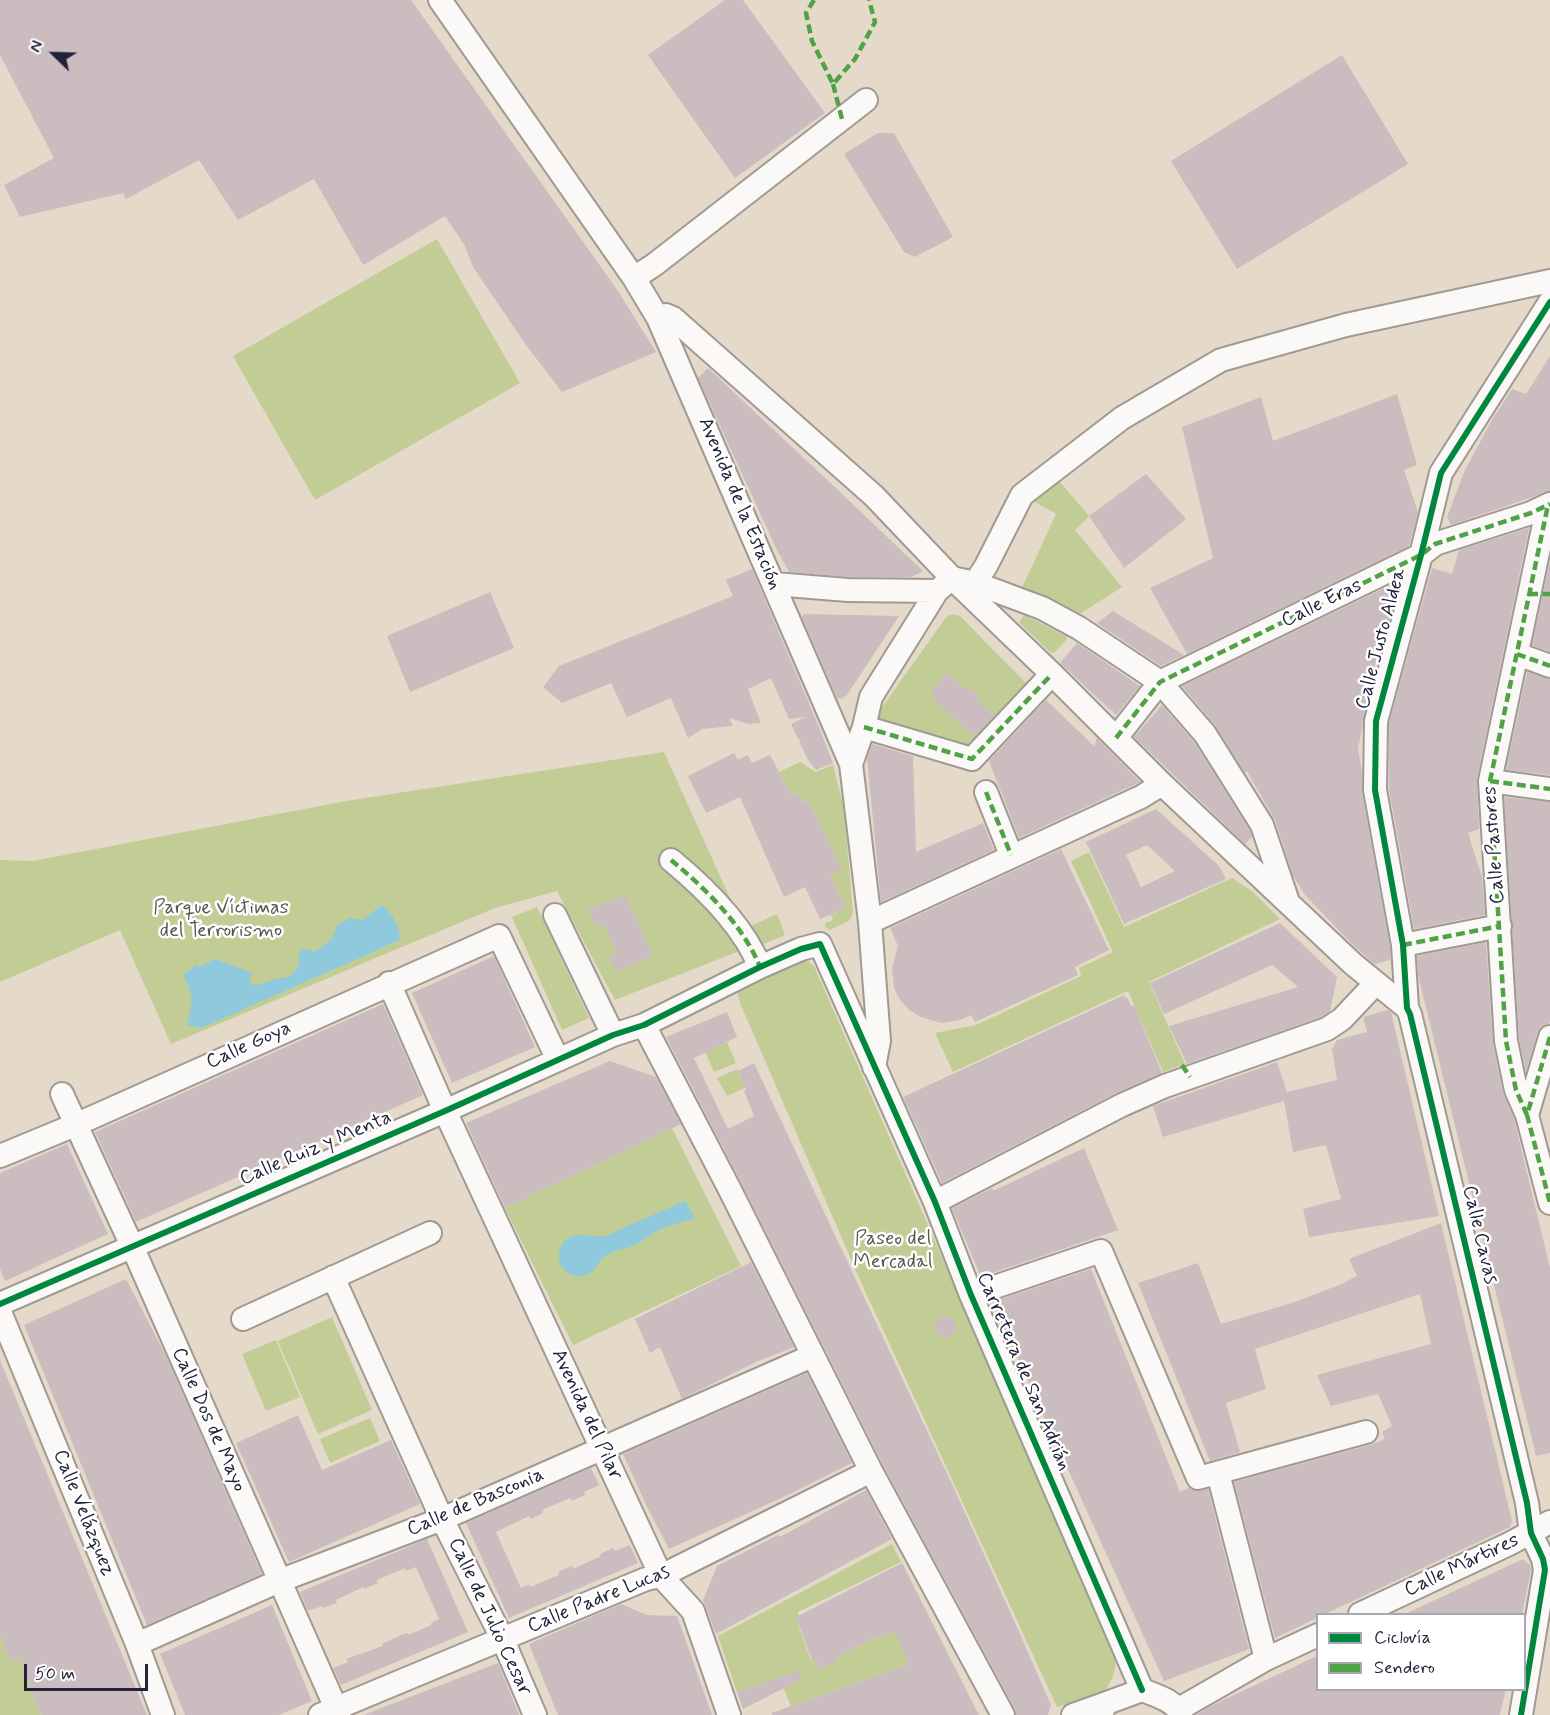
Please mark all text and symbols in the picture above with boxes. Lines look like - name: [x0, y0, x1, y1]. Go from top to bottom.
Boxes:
- north arrow: [24, 24, 84, 84]
- text: N: [25, 38, 49, 56]
- street label: Avenida de la Estación: [692, 414, 786, 594]
- street label: Calle Justo Aldea: [1352, 566, 1412, 712]
- street label: Calle Eras: [1278, 574, 1366, 634]
- street label: Calle Pastores: [1479, 785, 1511, 905]
- park label: Parque Víctimas del Terrorismo: [153, 897, 289, 944]
- street label: Calle Goya: [203, 1017, 295, 1075]
- street label: Calle Ruiz y Menta: [236, 1106, 396, 1192]
- street label: Calle Cavas: [1456, 1183, 1502, 1287]
- park label: Paseo del Mercadal: [853, 1228, 933, 1275]
- street label: Carretera de San Adrián: [970, 1269, 1076, 1475]
- street label: Calle Dos de Mayo: [165, 1344, 251, 1496]
- street label: Avenida del Pilar: [545, 1346, 627, 1484]
- street label: Calle Velázquez: [47, 1446, 119, 1580]
- street label: Calle de Basconia: [404, 1463, 548, 1543]
- street label: Calle Mártires: [1401, 1529, 1523, 1603]
- street label: Calle de Julio Cesar: [442, 1534, 536, 1700]
- street label: Calle Padre Lucas: [524, 1561, 674, 1639]
- legend: [1316, 1613, 1526, 1691]
- text: Ciclovía: [1374, 1626, 1431, 1650]
- scale bar: [27, 1652, 152, 1690]
- text: Sendero: [1374, 1656, 1435, 1680]
- text: 50 m: [35, 1662, 75, 1686]

